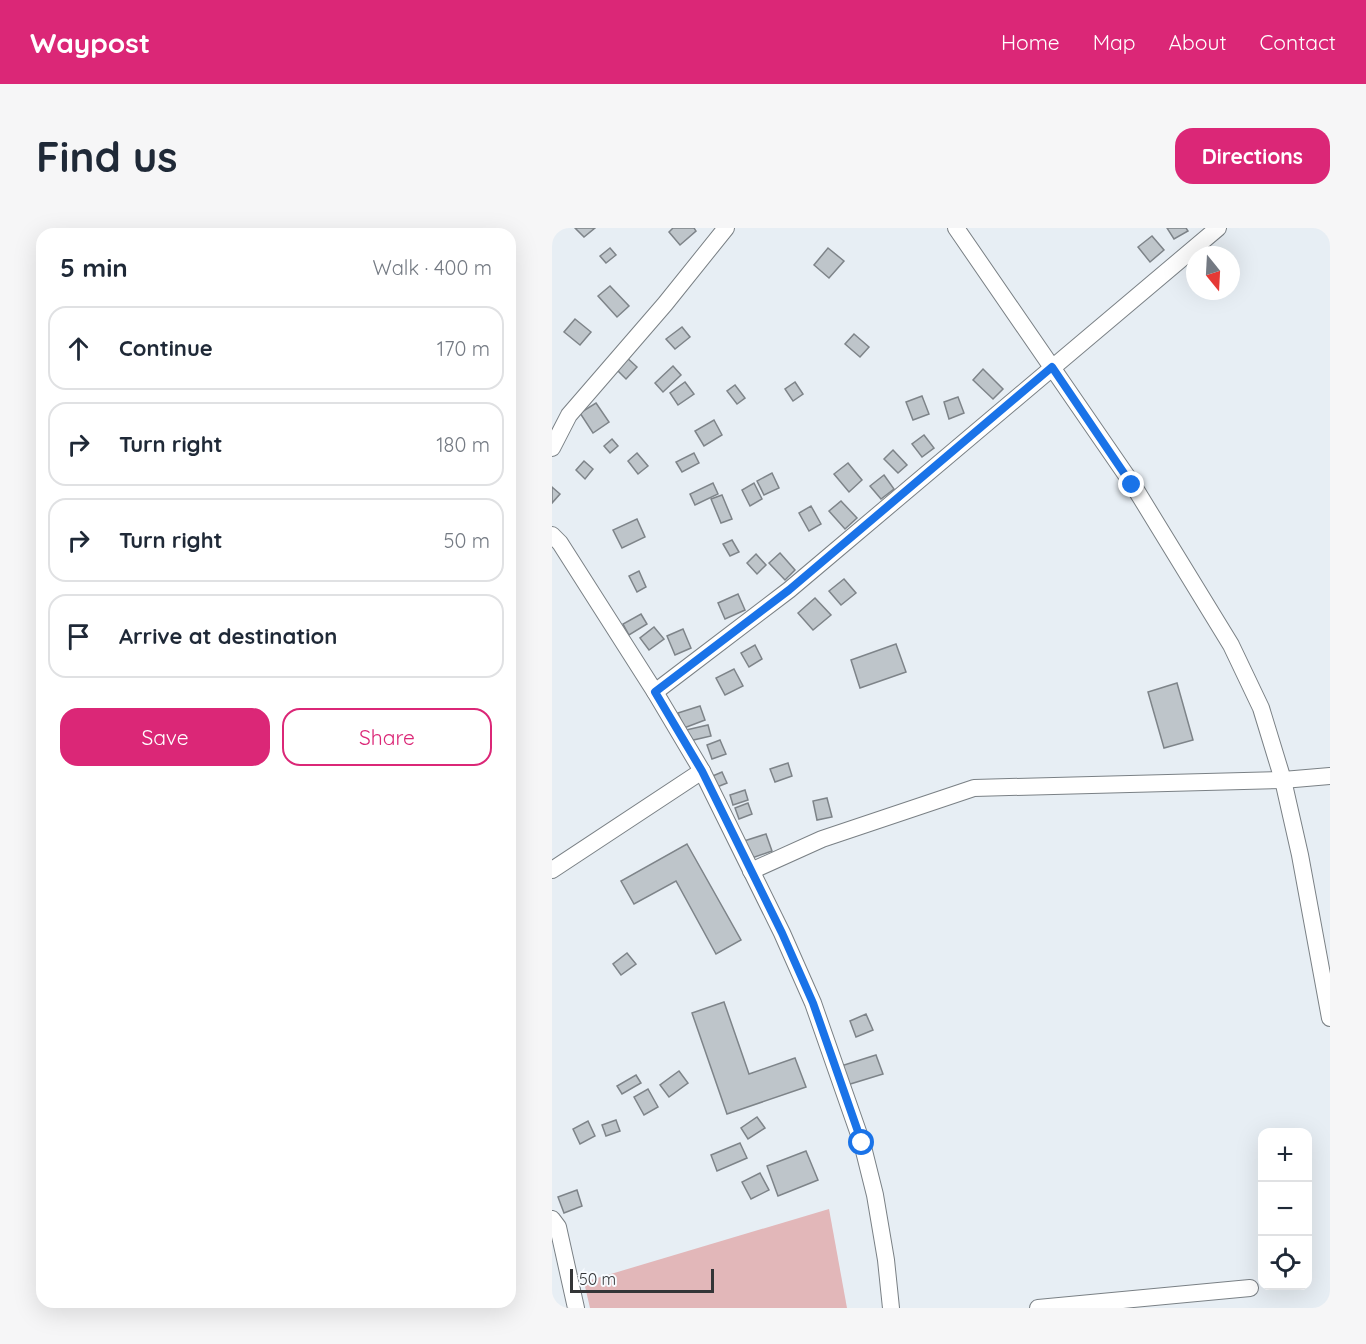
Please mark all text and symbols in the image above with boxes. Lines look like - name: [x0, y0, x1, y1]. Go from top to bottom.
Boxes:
- text: Waypost: [30, 25, 150, 60]
- text: Home: [1001, 29, 1060, 55]
- text: Map: [1093, 29, 1136, 55]
- text: About: [1169, 29, 1227, 55]
- text: Contact: [1260, 29, 1336, 55]
- button: Directions: [1175, 128, 1330, 184]
- text: Find us: [36, 130, 178, 183]
- north arrow: [1186, 246, 1240, 300]
- text: 5 min: [60, 251, 128, 284]
- text: Walk · 400 m: [373, 255, 492, 280]
- icon: ahead: [62, 332, 95, 365]
- text: Continue: [119, 334, 213, 362]
- text: 170 m: [437, 336, 490, 361]
- icon: right: [62, 428, 95, 461]
- text: Turn right: [119, 430, 223, 458]
- text: 180 m: [436, 432, 490, 457]
- route end: [1118, 471, 1144, 497]
- icon: right: [62, 524, 95, 557]
- text: Turn right: [119, 526, 223, 554]
- text: 50 m: [444, 528, 490, 553]
- icon: arrive: [62, 620, 95, 653]
- text: Arrive at destination: [119, 622, 337, 650]
- button: Save: [60, 708, 270, 766]
- button: Share: [282, 708, 492, 766]
- map controls: [1258, 1128, 1312, 1290]
- button: +: [1258, 1128, 1312, 1182]
- route start: [848, 1129, 874, 1155]
- button: −: [1258, 1182, 1312, 1236]
- button: locate: [1258, 1236, 1312, 1290]
- scale bar: [570, 1266, 714, 1294]
- text: 50 m: [579, 1269, 616, 1289]

